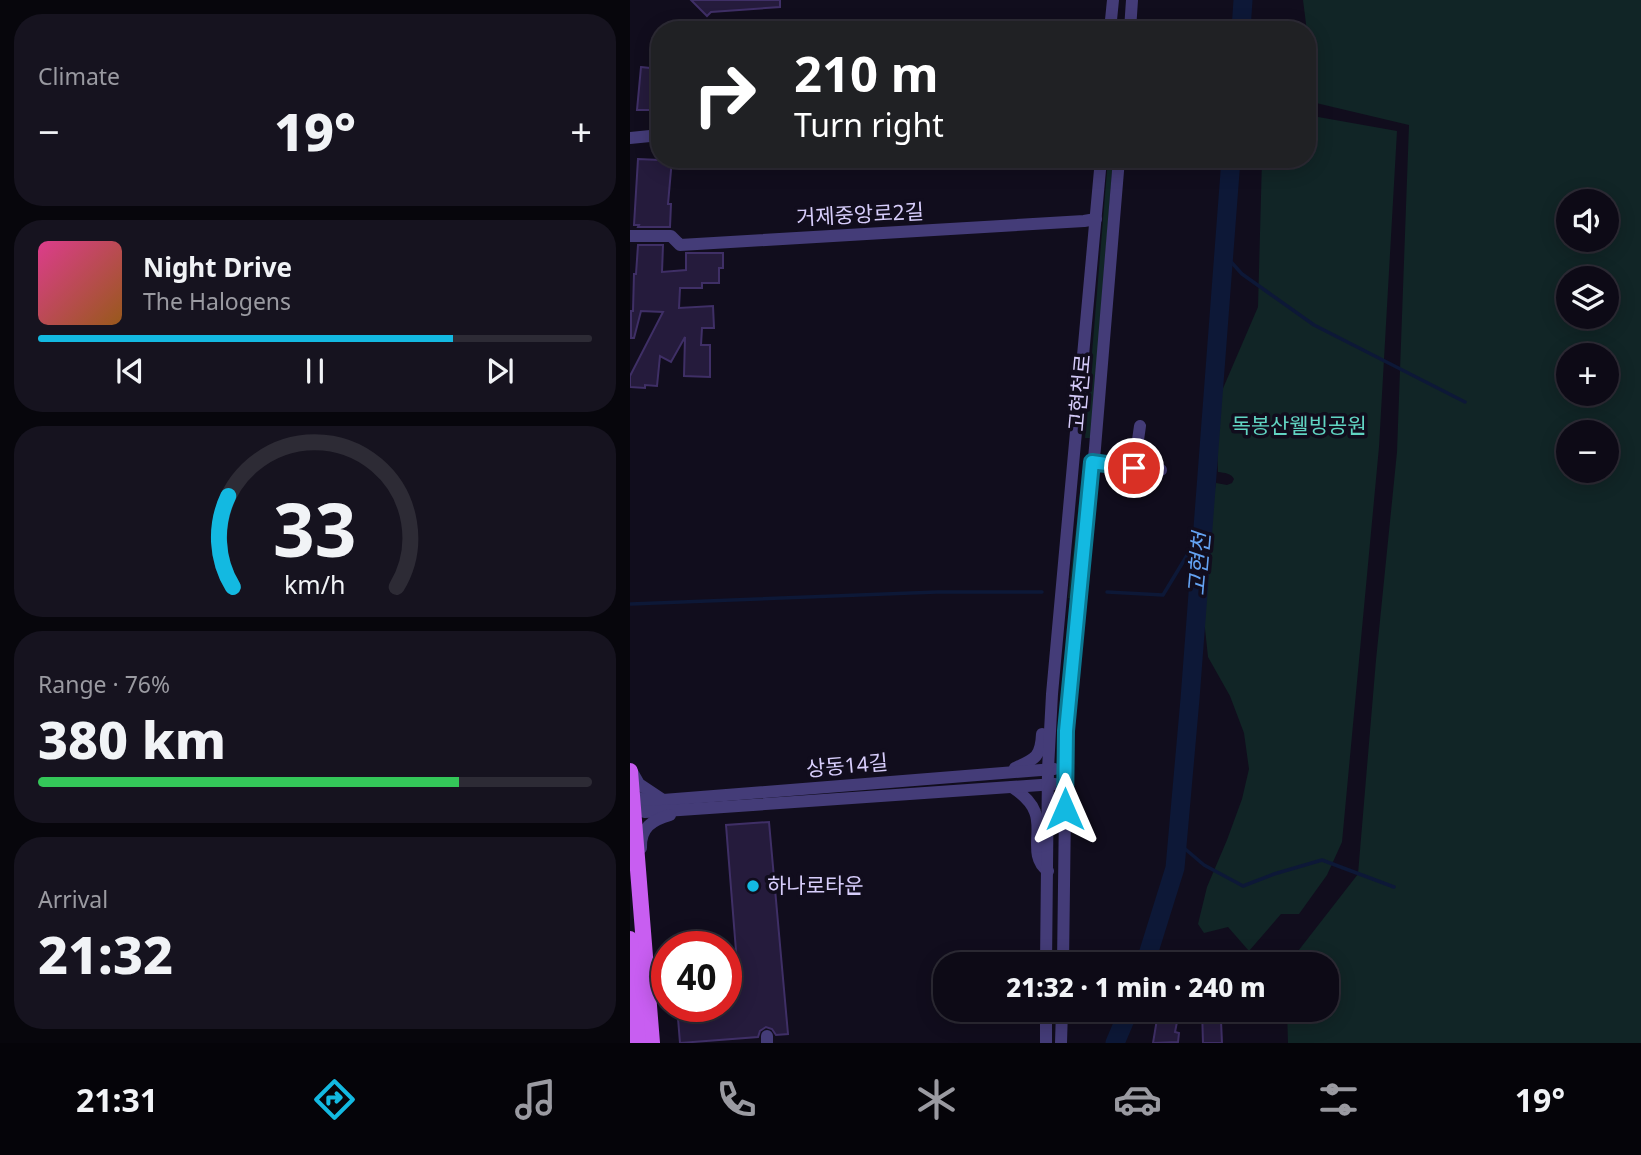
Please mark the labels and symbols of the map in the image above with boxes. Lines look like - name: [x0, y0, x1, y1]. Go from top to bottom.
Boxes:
- street label: 거제중앙로2길: [795, 197, 925, 231]
- street label: 고현천로: [1062, 353, 1096, 433]
- park label: 독봉산웰빙공원: [1231, 411, 1367, 439]
- pin: [1104, 438, 1164, 498]
- water label: 고현천: [1179, 528, 1217, 597]
- street label: 상동14길: [805, 747, 889, 783]
- position arrow: [1028, 772, 1102, 846]
- place label: 하나로타운: [767, 871, 864, 899]
- marker: 하나로타운: [745, 878, 761, 894]
- speed limit sign: 40: [651, 931, 742, 1022]

